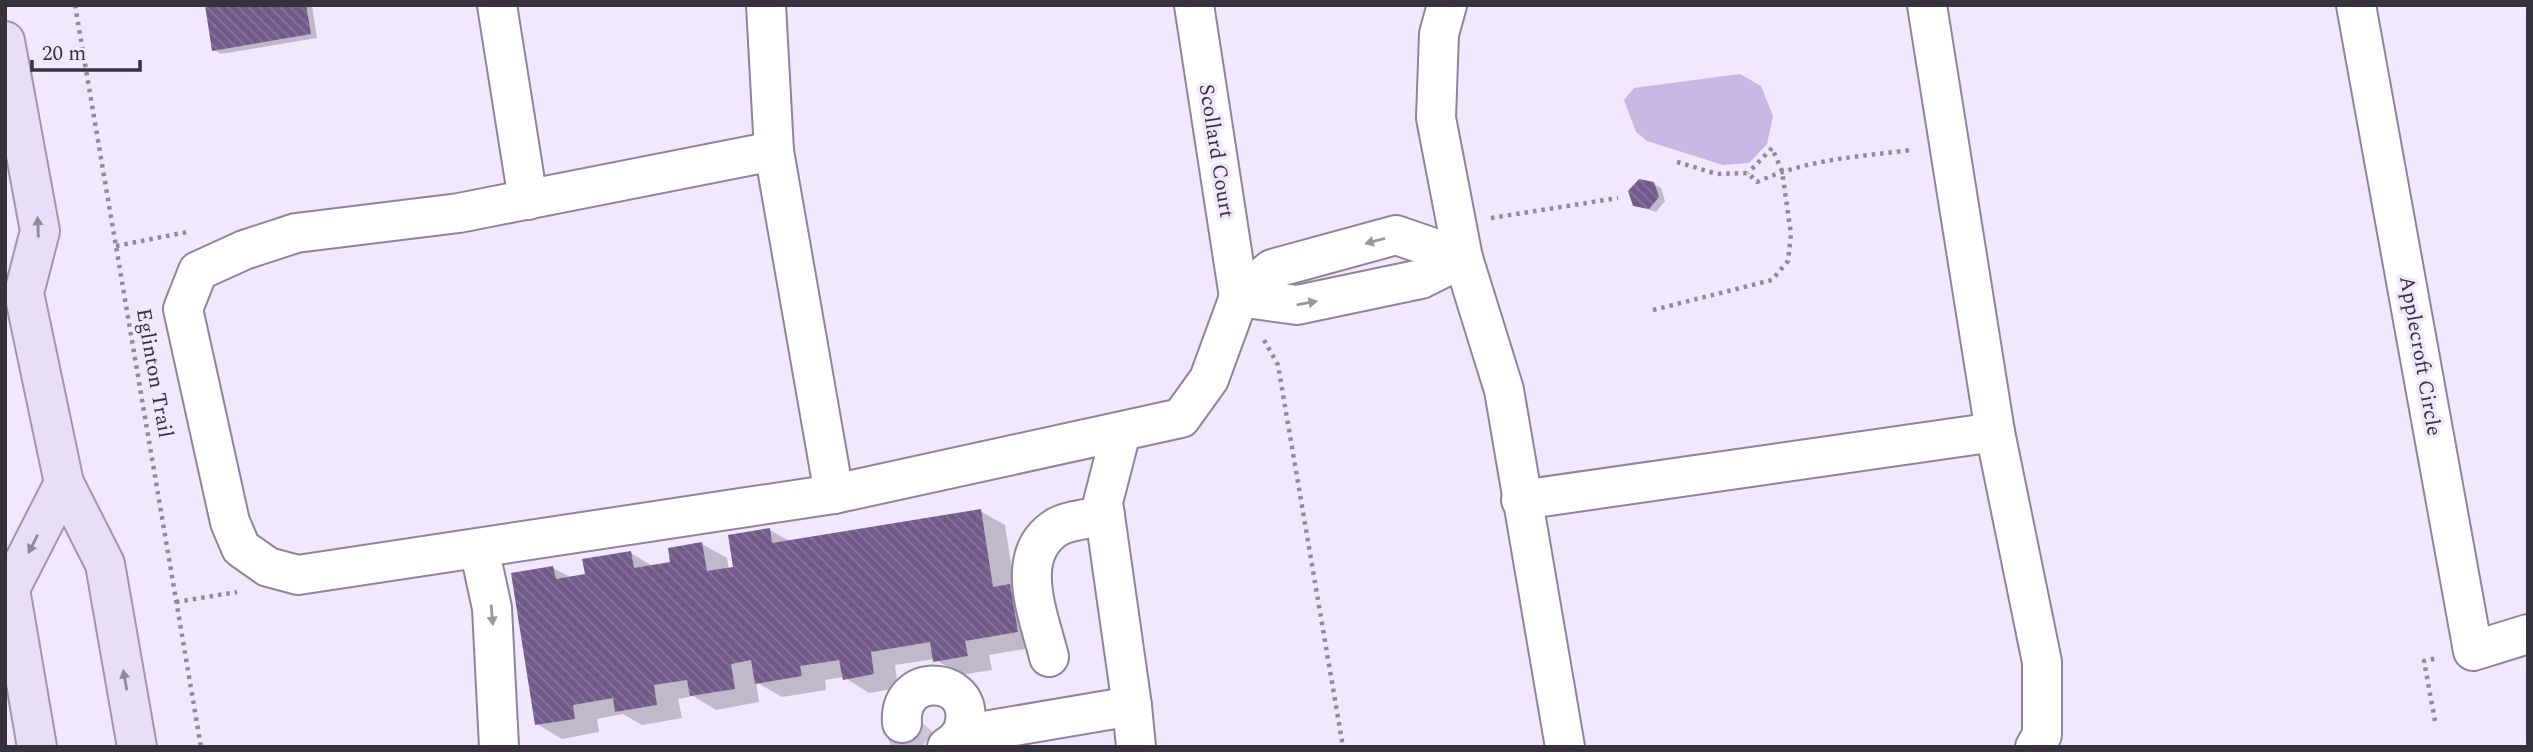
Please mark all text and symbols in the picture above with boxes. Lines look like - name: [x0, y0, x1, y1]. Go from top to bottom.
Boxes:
- scale bar: [32, 28, 140, 72]
- text: 20 m: [42, 38, 86, 70]
- street label: Scollard Court: [1190, 82, 1242, 220]
- one-way arrow: [32, 216, 43, 238]
- one-way arrow: [1364, 236, 1386, 247]
- street label: Applecroft Circle: [2390, 273, 2450, 439]
- one-way arrow: [1296, 297, 1318, 308]
- street label: Eglinton Trail: [127, 306, 181, 440]
- one-way arrow: [27, 534, 38, 554]
- one-way arrow: [487, 604, 498, 626]
- one-way arrow: [119, 668, 130, 690]

